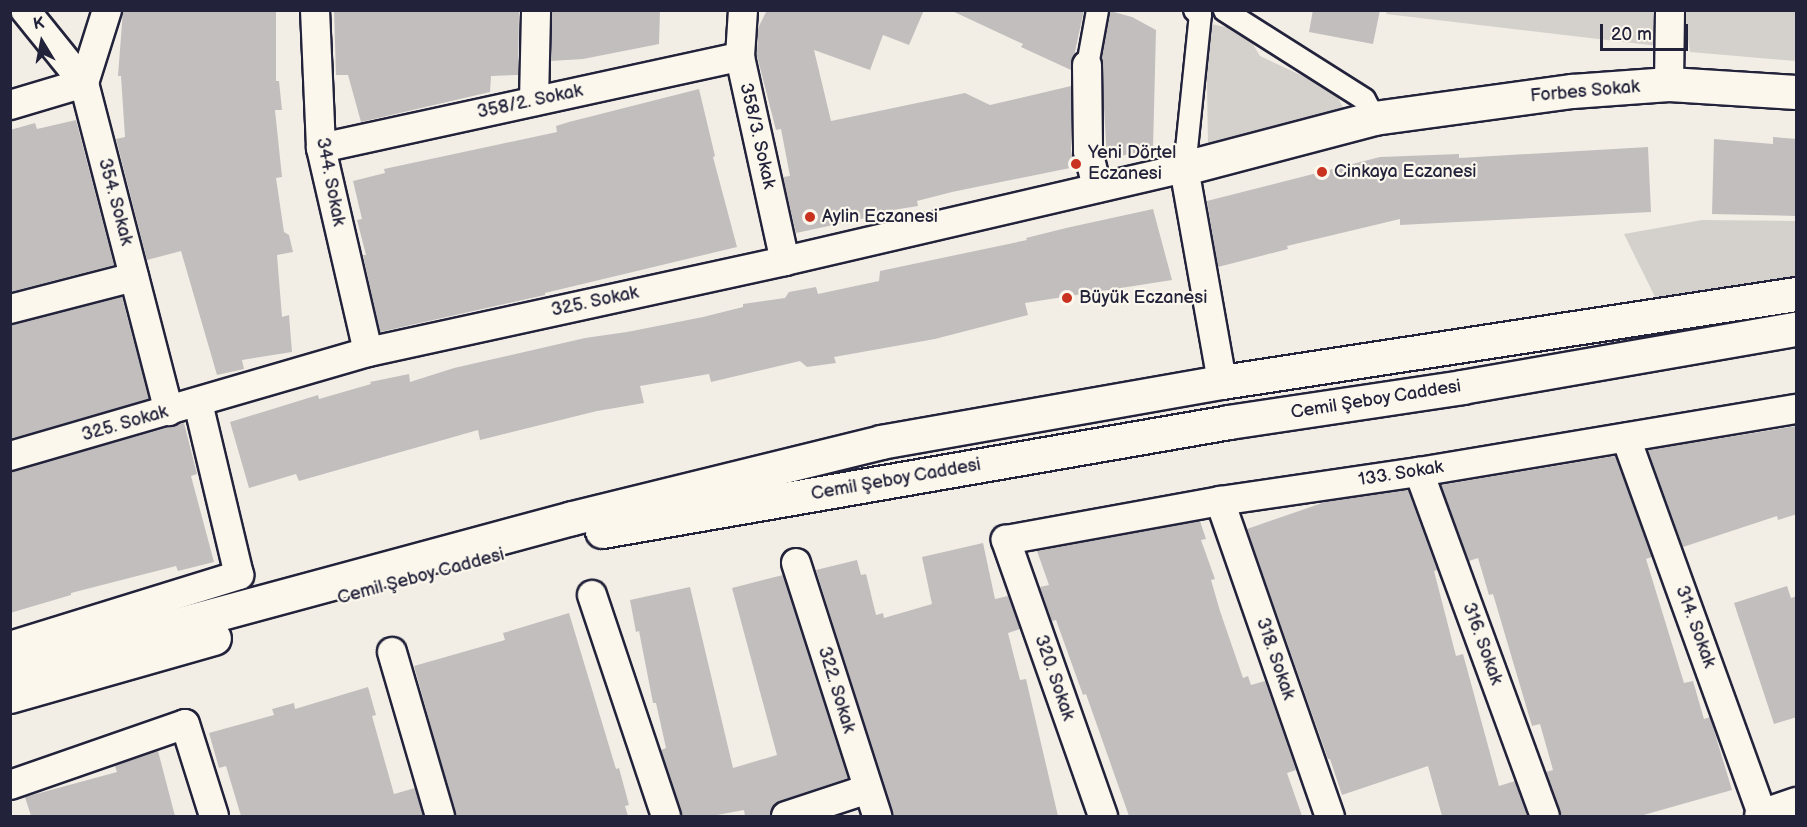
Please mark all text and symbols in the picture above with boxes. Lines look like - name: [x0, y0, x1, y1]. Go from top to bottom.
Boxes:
- north arrow: [12, 12, 72, 72]
- scale bar: [1603, 12, 1692, 50]
- text: K: [32, 13, 46, 34]
- text: 20 m: [1611, 24, 1652, 45]
- street label: Forbes Sokak: [1529, 76, 1641, 108]
- street label: 358/2. Sokak: [475, 80, 585, 124]
- street label: 358/3. Sokak: [734, 81, 780, 191]
- street label: 344. Sokak: [311, 136, 349, 228]
- place label: Yeni Dörtel Eczanesi: [1088, 143, 1176, 186]
- street label: 354. Sokak: [93, 156, 137, 248]
- marker: Yeni Dörtel Eczanesi: [1069, 157, 1083, 171]
- place label: Cinkaya Eczanesi: [1334, 161, 1477, 183]
- marker: Cinkaya Eczanesi: [1315, 165, 1329, 179]
- place label: Aylin Eczanesi: [822, 206, 938, 228]
- marker: Aylin Eczanesi: [803, 210, 817, 224]
- street label: 325. Sokak: [549, 282, 641, 322]
- place label: Büyük Eczanesi: [1079, 287, 1207, 309]
- marker: Büyük Eczanesi: [1060, 291, 1074, 305]
- street label: Cemil Şeboy Caddesi: [1289, 376, 1463, 424]
- street label: 325. Sokak: [79, 401, 171, 447]
- street label: Cemil Şeboy Caddesi: [809, 454, 983, 506]
- street label: 133. Sokak: [1357, 457, 1445, 491]
- street label: Cemil Şeboy Caddesi: [334, 544, 508, 610]
- street label: 314. Sokak: [1670, 583, 1720, 671]
- street label: 316. Sokak: [1457, 600, 1507, 688]
- street label: 318. Sokak: [1251, 615, 1299, 703]
- street label: 320. Sokak: [1029, 632, 1079, 724]
- street label: 322. Sokak: [813, 644, 859, 736]

